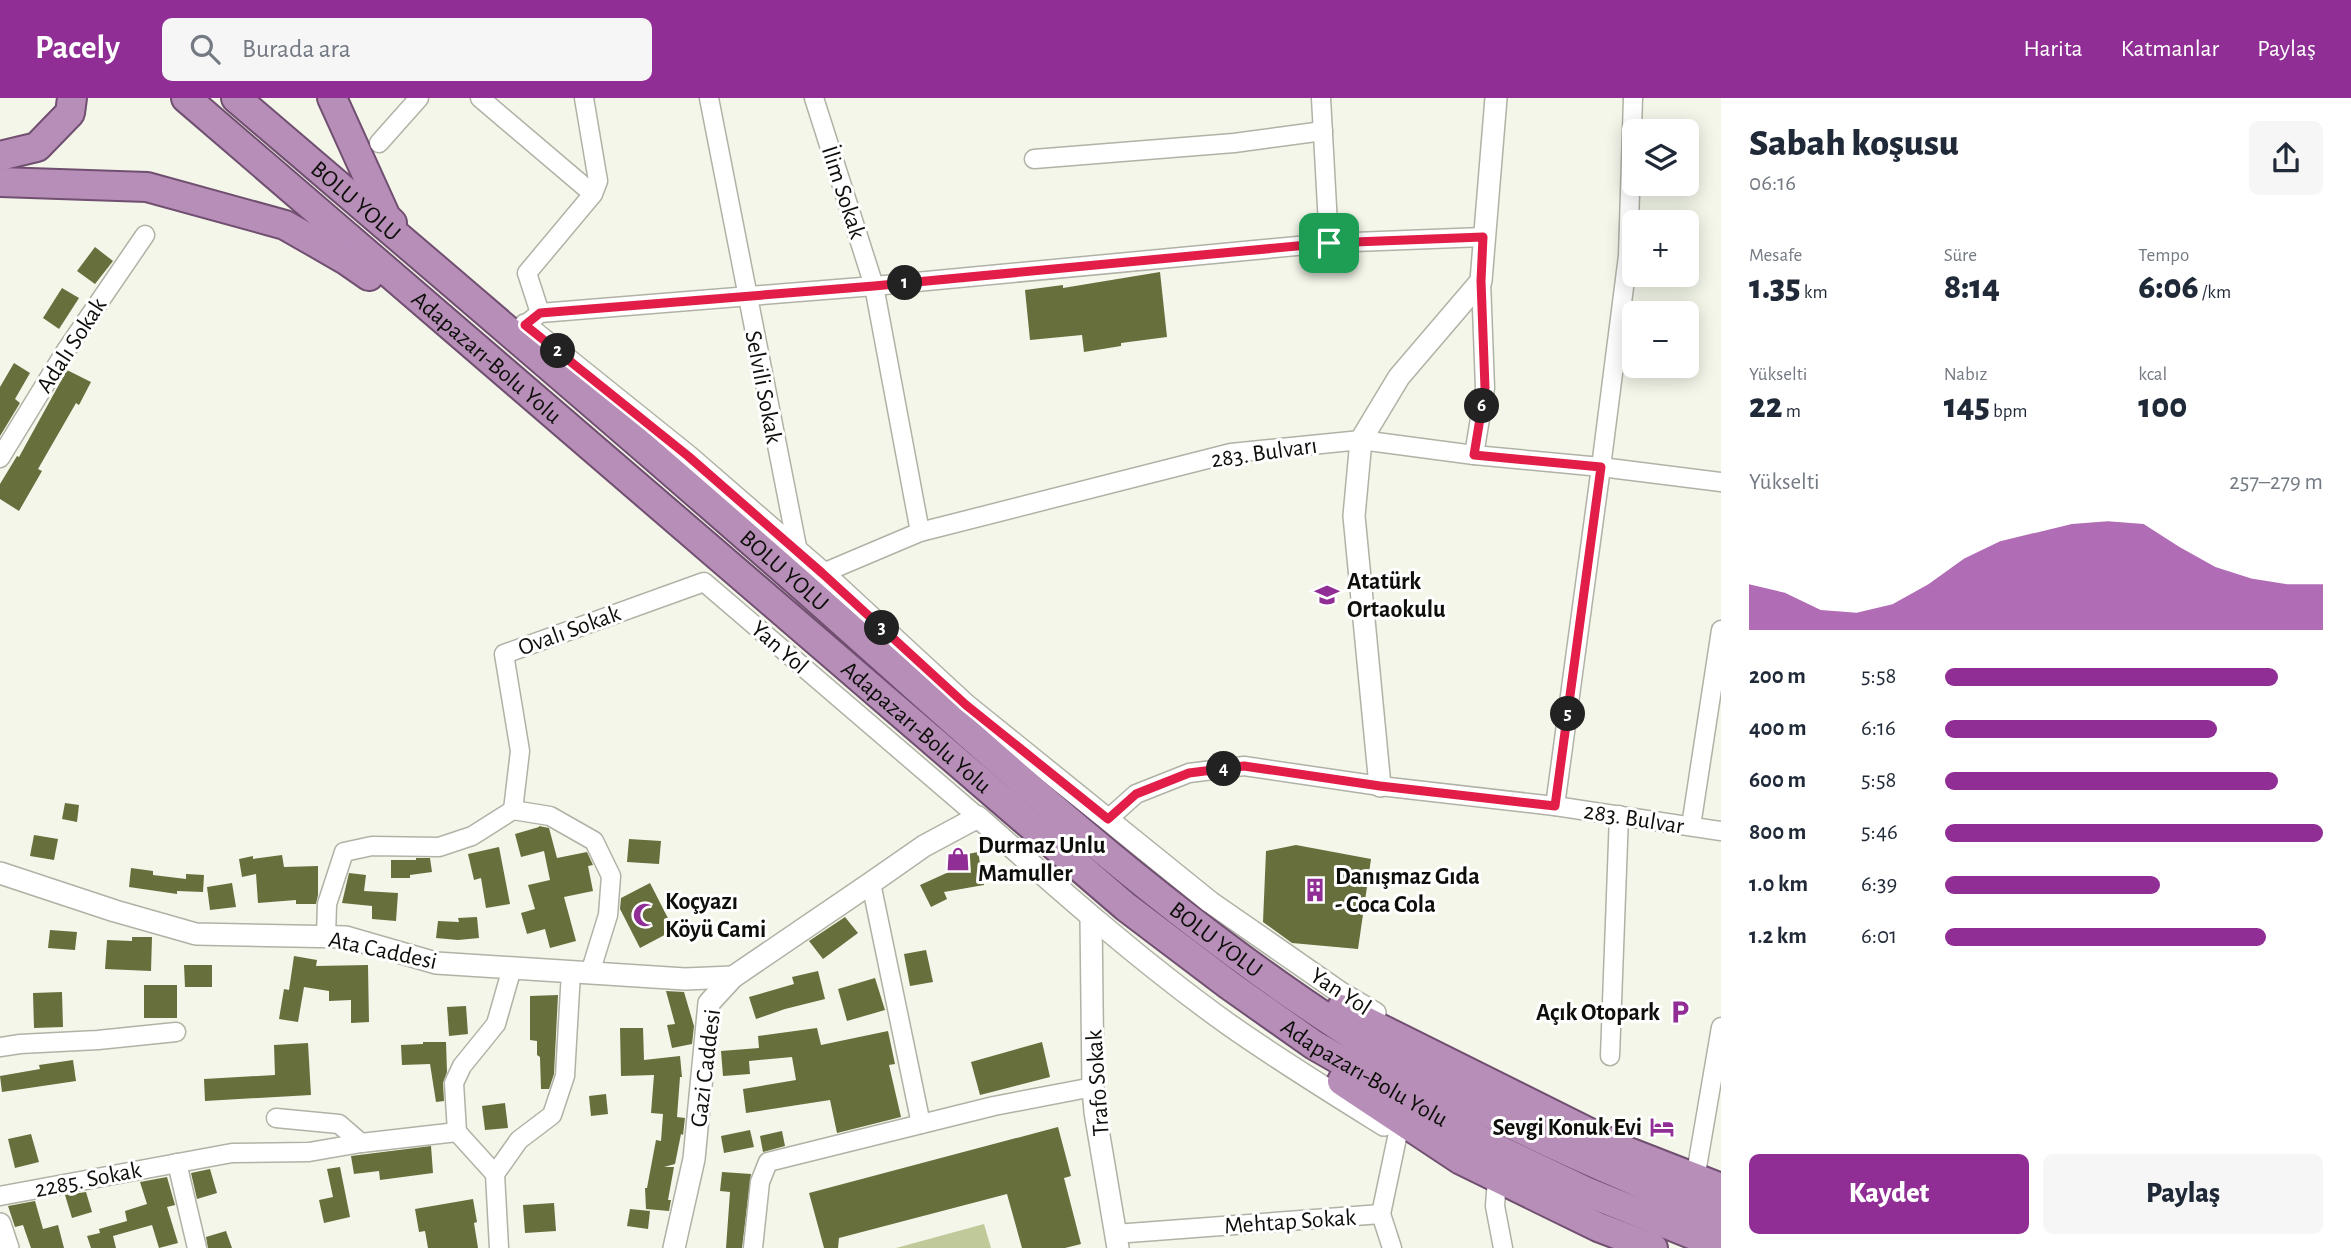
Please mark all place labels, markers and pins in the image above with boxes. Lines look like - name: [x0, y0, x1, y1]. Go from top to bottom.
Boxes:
- pin: [1299, 213, 1359, 273]
- pin: 1: [888, 266, 922, 300]
- pin: 2: [540, 334, 576, 368]
- pin: 6: [1464, 388, 1500, 424]
- place label: Atatürk Ortaokulu: [1347, 570, 1446, 622]
- school or university icon: Atatürk Ortaokulu: [1313, 581, 1341, 609]
- pin: 3: [864, 610, 900, 646]
- pin: 5: [1550, 696, 1586, 732]
- pin: 4: [1206, 752, 1242, 786]
- place label: Durmaz Unlu Mamuller: [978, 834, 1106, 886]
- shop icon: Durmaz Unlu Mamuller: [944, 845, 972, 873]
- place label: Danışmaz Gıda - Coca Cola: [1335, 865, 1480, 917]
- building icon: Danışmaz Gıda - Coca Cola: [1301, 876, 1329, 904]
- place label: Koçyazı Köyü Cami: [665, 890, 766, 942]
- mosque icon: Koçyazı Köyü Cami: [631, 901, 659, 929]
- parking icon: Açık Otopark: [1666, 998, 1694, 1026]
- place label: Açık Otopark: [1536, 1001, 1660, 1025]
- hotel icon: Sevgi Konuk Evi: [1648, 1113, 1676, 1141]
- place label: Sevgi Konuk Evi: [1492, 1116, 1642, 1140]

